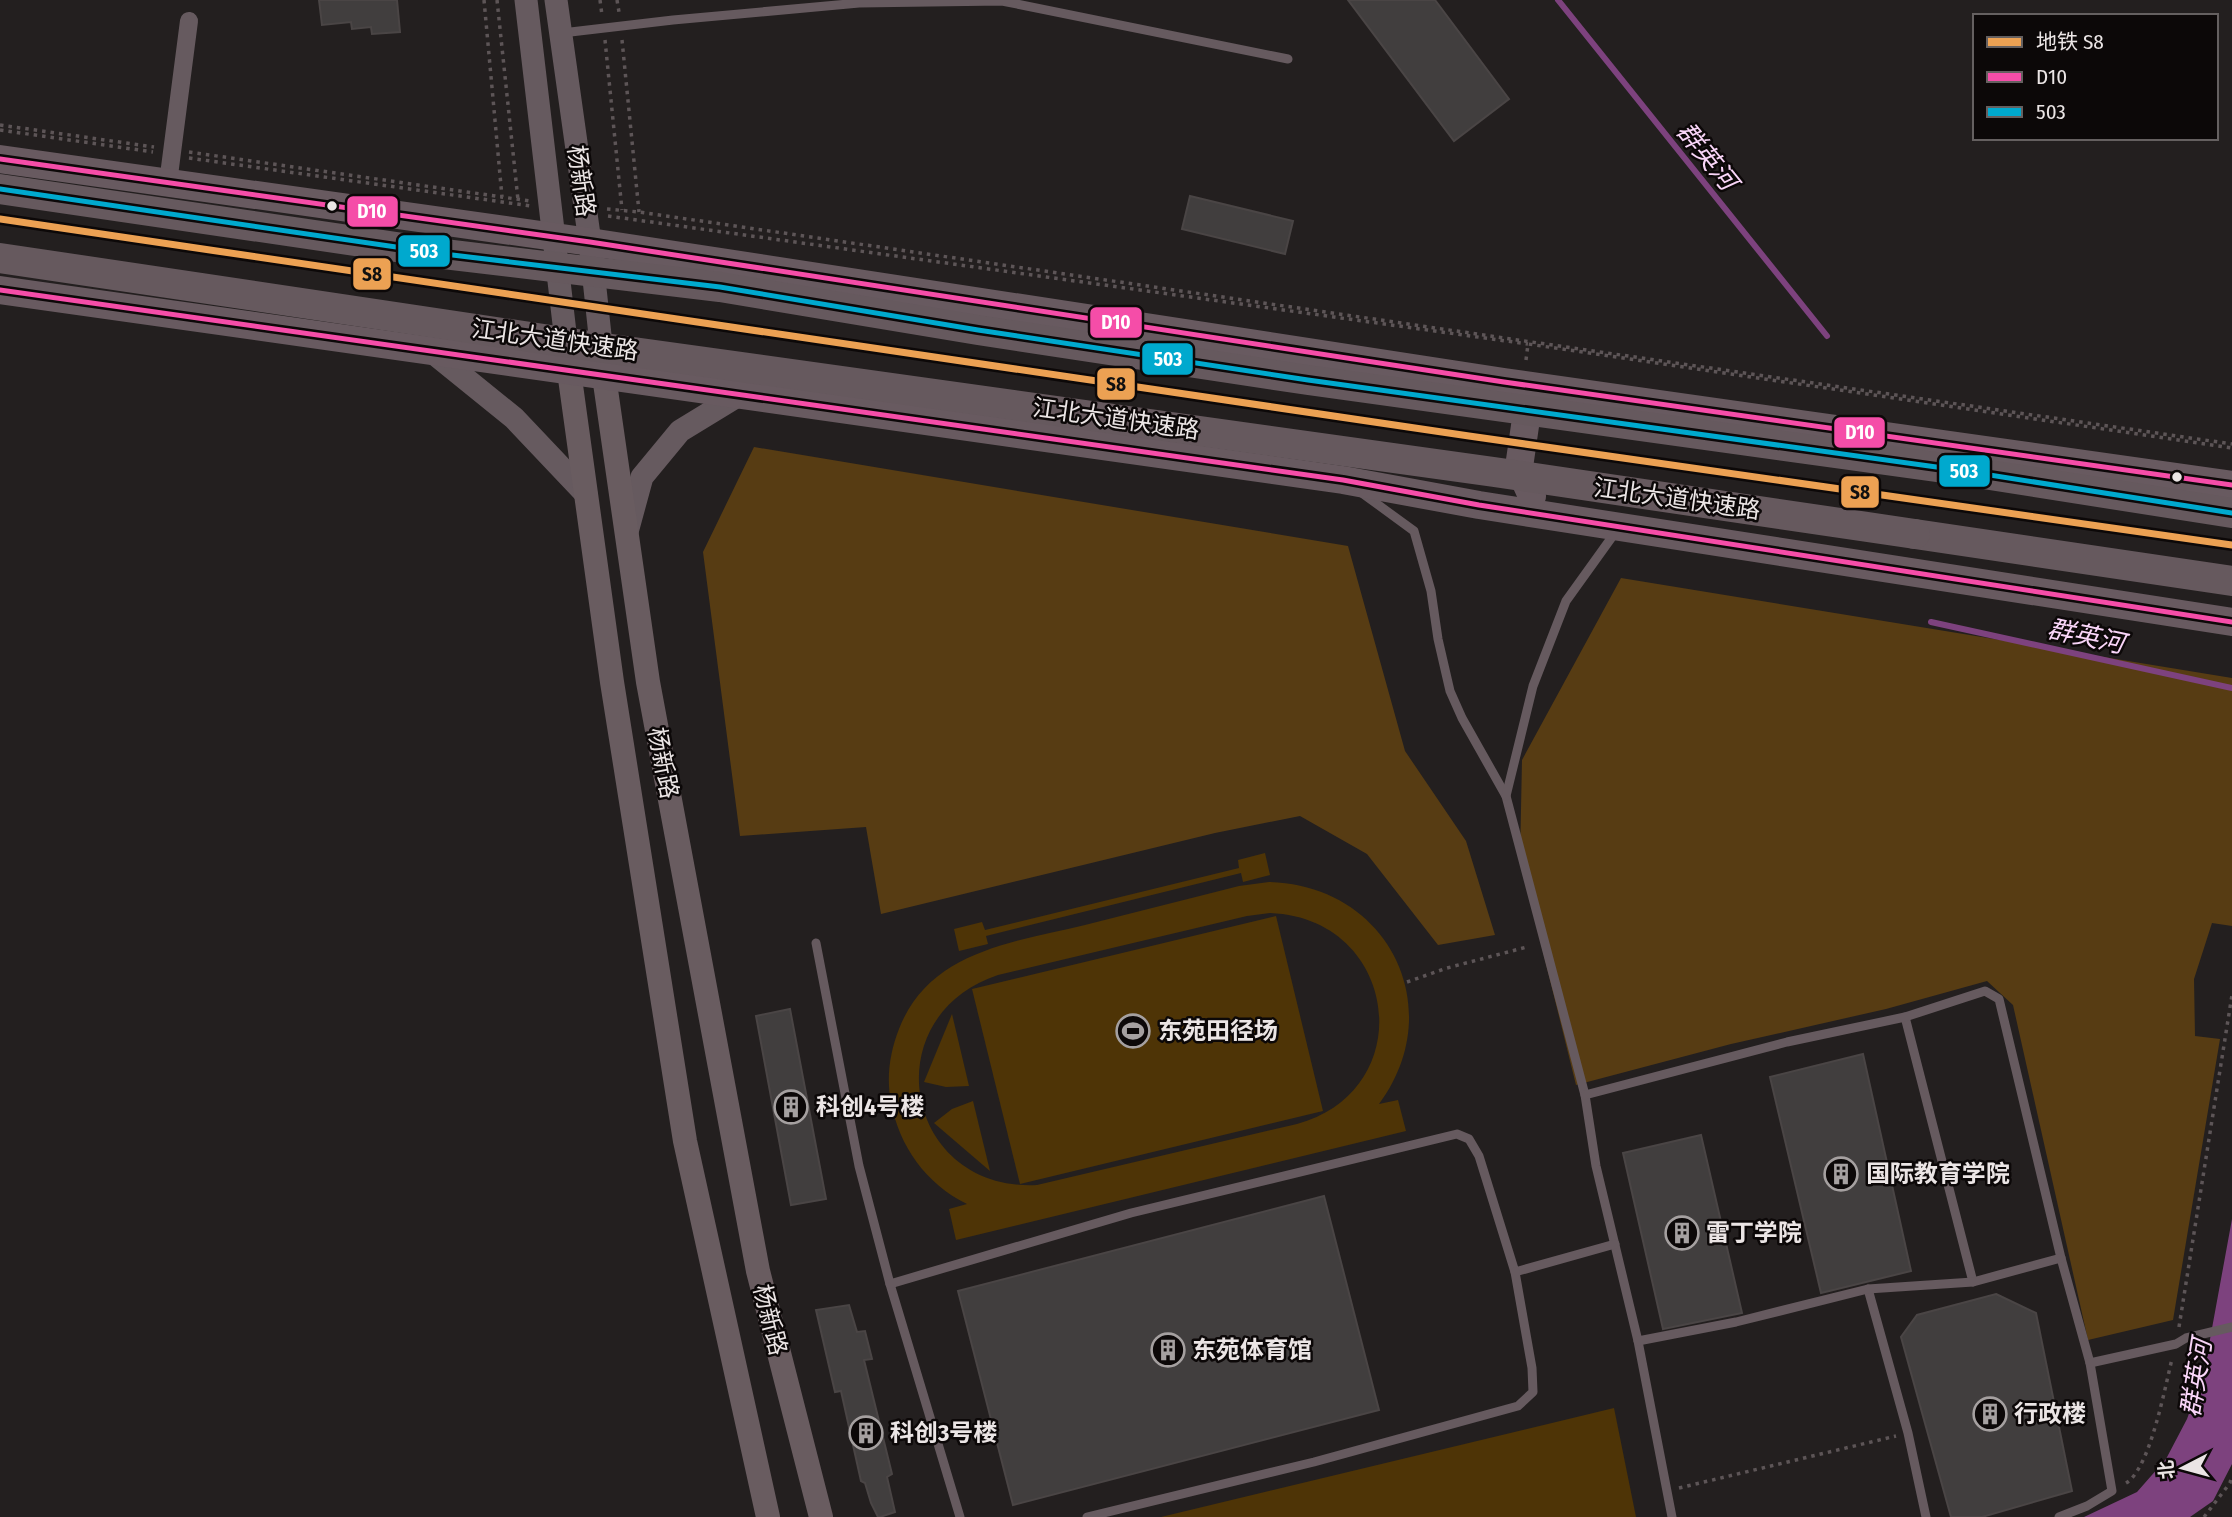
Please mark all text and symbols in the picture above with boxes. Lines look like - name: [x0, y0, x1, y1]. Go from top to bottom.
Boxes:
- legend: [1973, 14, 2218, 140]
- text: 地铁 S8: [2036, 29, 2104, 55]
- text: D10: [2036, 64, 2067, 90]
- text: 503: [2036, 99, 2066, 125]
- water label: 群英河: [1670, 116, 1746, 200]
- street label: 杨新路: [562, 143, 600, 219]
- line badge: D10: [346, 195, 399, 228]
- unlabelled marker: [325, 199, 339, 213]
- text: D10: [357, 200, 387, 223]
- line badge: 503: [397, 234, 451, 268]
- text: 503: [410, 240, 438, 263]
- line badge: S8: [352, 257, 392, 291]
- text: S8: [362, 263, 382, 286]
- line badge: D10: [1089, 306, 1143, 339]
- text: D10: [1101, 311, 1131, 334]
- street label: 江北大道快速路: [470, 314, 640, 366]
- line badge: 503: [1141, 342, 1194, 376]
- text: 503: [1154, 348, 1182, 371]
- line badge: S8: [1096, 367, 1136, 401]
- text: S8: [1106, 373, 1126, 396]
- street label: 江北大道快速路: [1031, 393, 1201, 445]
- line badge: D10: [1833, 416, 1886, 449]
- text: D10: [1845, 421, 1875, 444]
- line badge: 503: [1938, 454, 1991, 488]
- text: 503: [1950, 460, 1978, 483]
- unlabelled marker: [2170, 470, 2184, 484]
- street label: 江北大道快速路: [1592, 473, 1762, 525]
- line badge: S8: [1840, 475, 1880, 509]
- text: S8: [1850, 481, 1870, 504]
- water label: 群英河: [2045, 613, 2132, 661]
- street label: 杨新路: [642, 725, 684, 801]
- sports icon: 东苑田径场: [1114, 1012, 1152, 1050]
- place label: 东苑田径场: [1158, 1017, 1278, 1045]
- building icon: 科创4号楼: [772, 1088, 810, 1126]
- place label: 科创4号楼: [816, 1093, 924, 1121]
- building icon: 国际教育学院: [1822, 1155, 1860, 1193]
- place label: 国际教育学院: [1866, 1160, 2010, 1188]
- building icon: 雷丁学院: [1663, 1214, 1701, 1252]
- place label: 雷丁学院: [1706, 1219, 1802, 1247]
- street label: 杨新路: [748, 1282, 792, 1358]
- building icon: 东苑体育馆: [1149, 1331, 1187, 1369]
- water label: 群英河: [2175, 1332, 2219, 1419]
- place label: 东苑体育馆: [1192, 1336, 1312, 1364]
- building icon: 行政楼: [1971, 1395, 2009, 1433]
- place label: 行政楼: [2014, 1400, 2086, 1428]
- building icon: 科创3号楼: [847, 1414, 885, 1452]
- place label: 科创3号楼: [890, 1419, 997, 1447]
- north arrow: [2148, 1433, 2218, 1503]
- text: 北: [2154, 1459, 2179, 1480]

